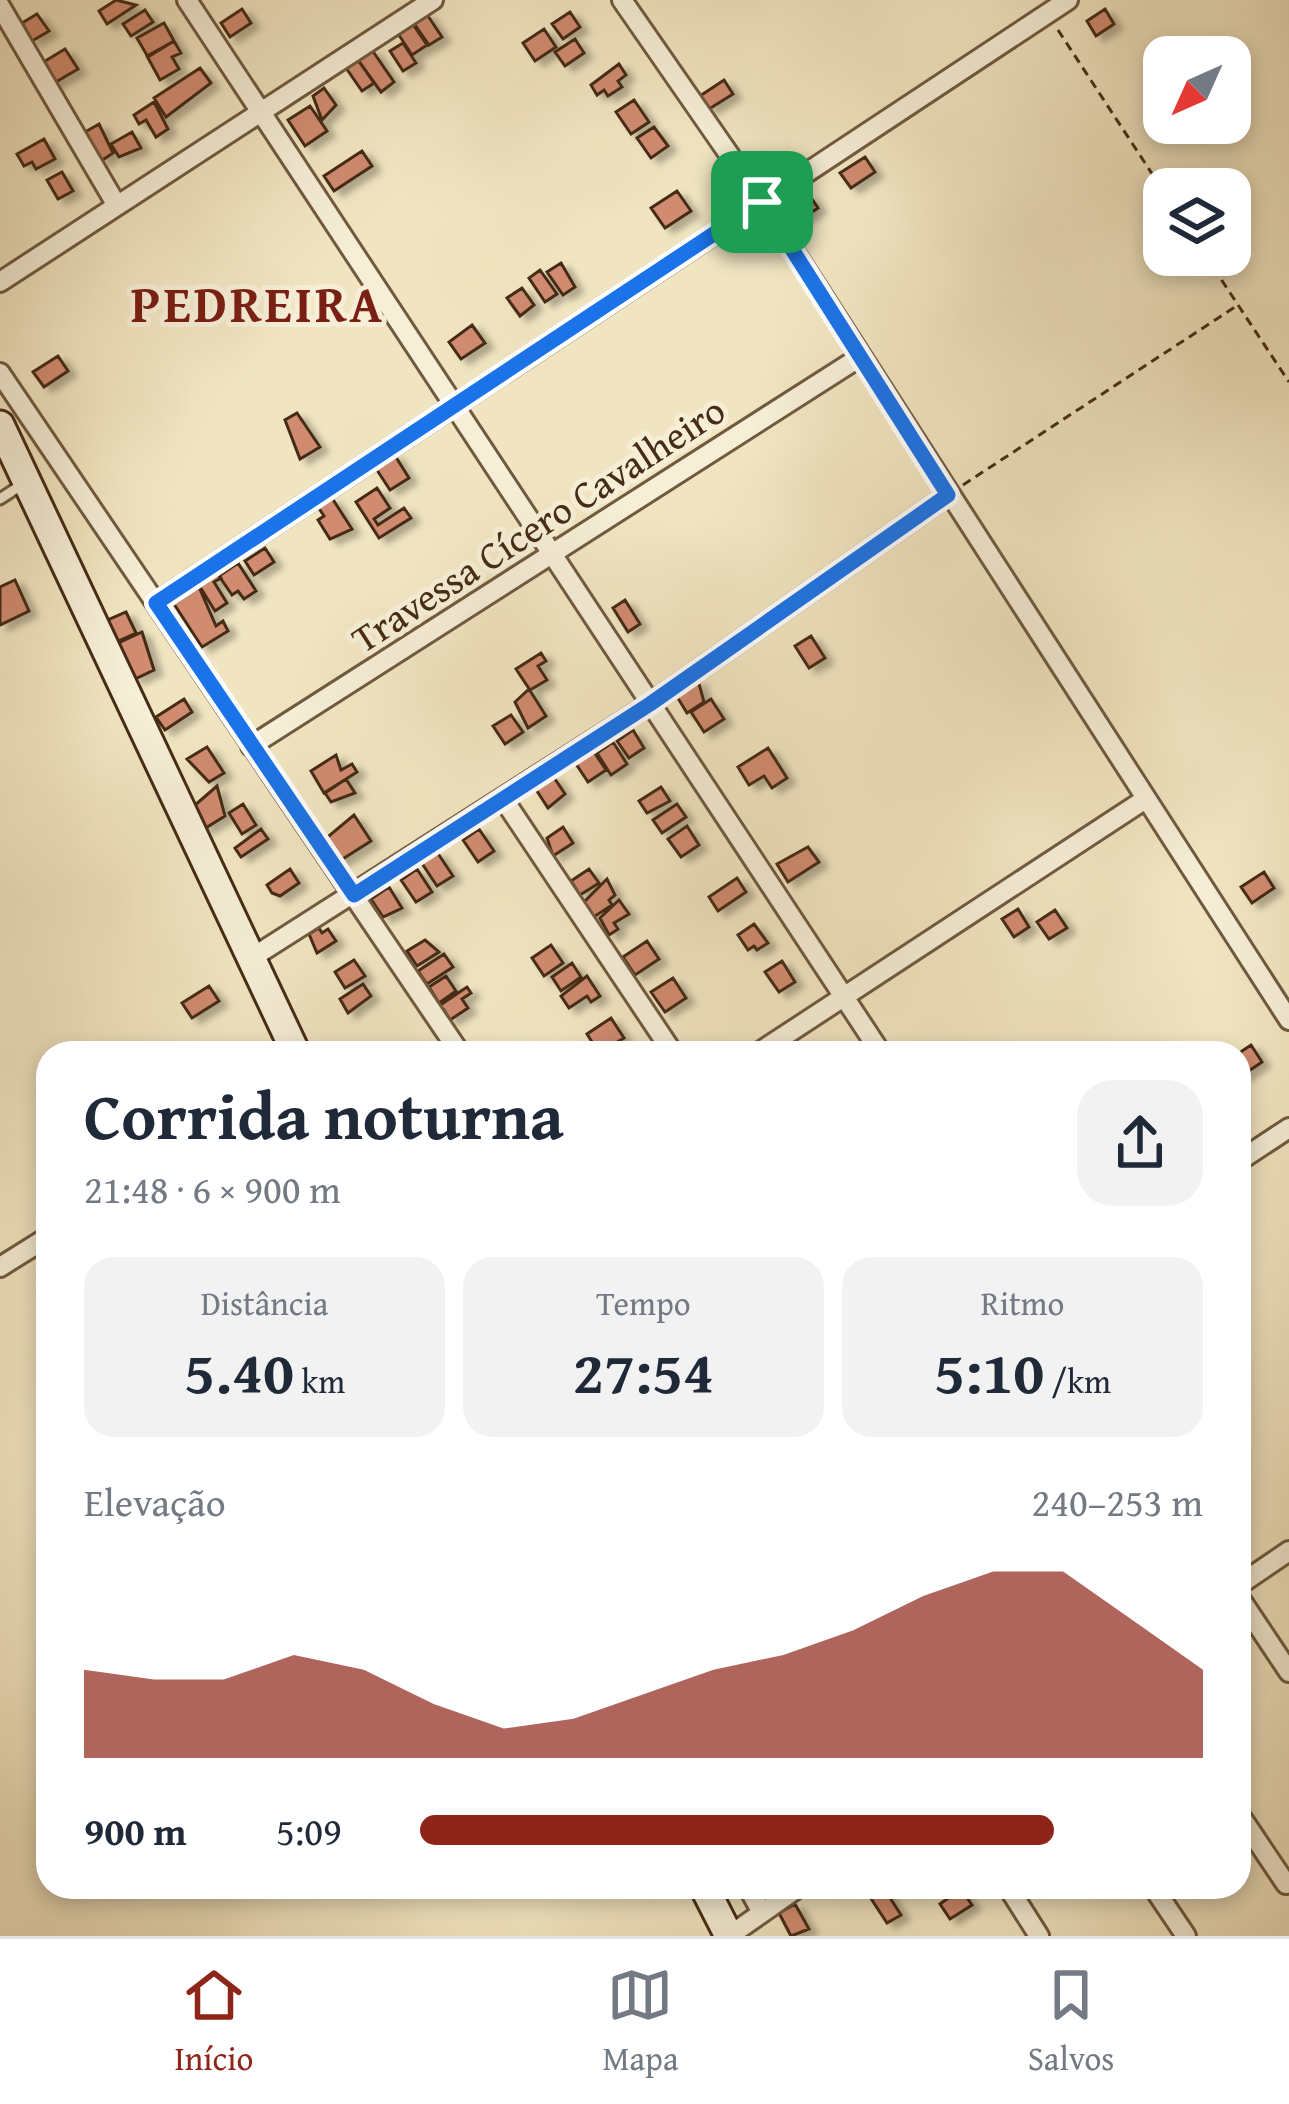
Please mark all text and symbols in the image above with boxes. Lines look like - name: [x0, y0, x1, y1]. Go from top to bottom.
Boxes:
- north arrow: [1143, 36, 1251, 144]
- map controls: [1143, 36, 1251, 276]
- pin: [711, 151, 813, 253]
- button: layers: [1143, 168, 1251, 276]
- icon: arrive: [729, 169, 795, 235]
- district label: PEDREIRA: [131, 266, 385, 341]
- street label: Travessa Cícero Cavalheiro: [340, 381, 736, 666]
- text: Corrida noturna: [84, 1066, 564, 1163]
- button: share: [1077, 1080, 1203, 1206]
- text: 21:48 · 6 × 900 m: [84, 1160, 341, 1217]
- text: Distância: [201, 1279, 328, 1327]
- text: Tempo: [596, 1279, 691, 1327]
- text: Ritmo: [981, 1279, 1064, 1327]
- text: 5.40: [184, 1327, 294, 1415]
- text: 27:54: [573, 1327, 714, 1415]
- text: 5:10: [934, 1327, 1044, 1415]
- text: km: [294, 1357, 345, 1405]
- text: /km: [1044, 1357, 1111, 1405]
- text: Elevação: [84, 1473, 226, 1530]
- text: 240–253 m: [1031, 1473, 1203, 1530]
- text: 900 m: [84, 1802, 187, 1859]
- text: 5:09: [276, 1802, 342, 1859]
- tab: Início: [175, 1962, 253, 2082]
- tab: Mapa: [602, 1962, 679, 2082]
- tab: Salvos: [1028, 1962, 1114, 2082]

